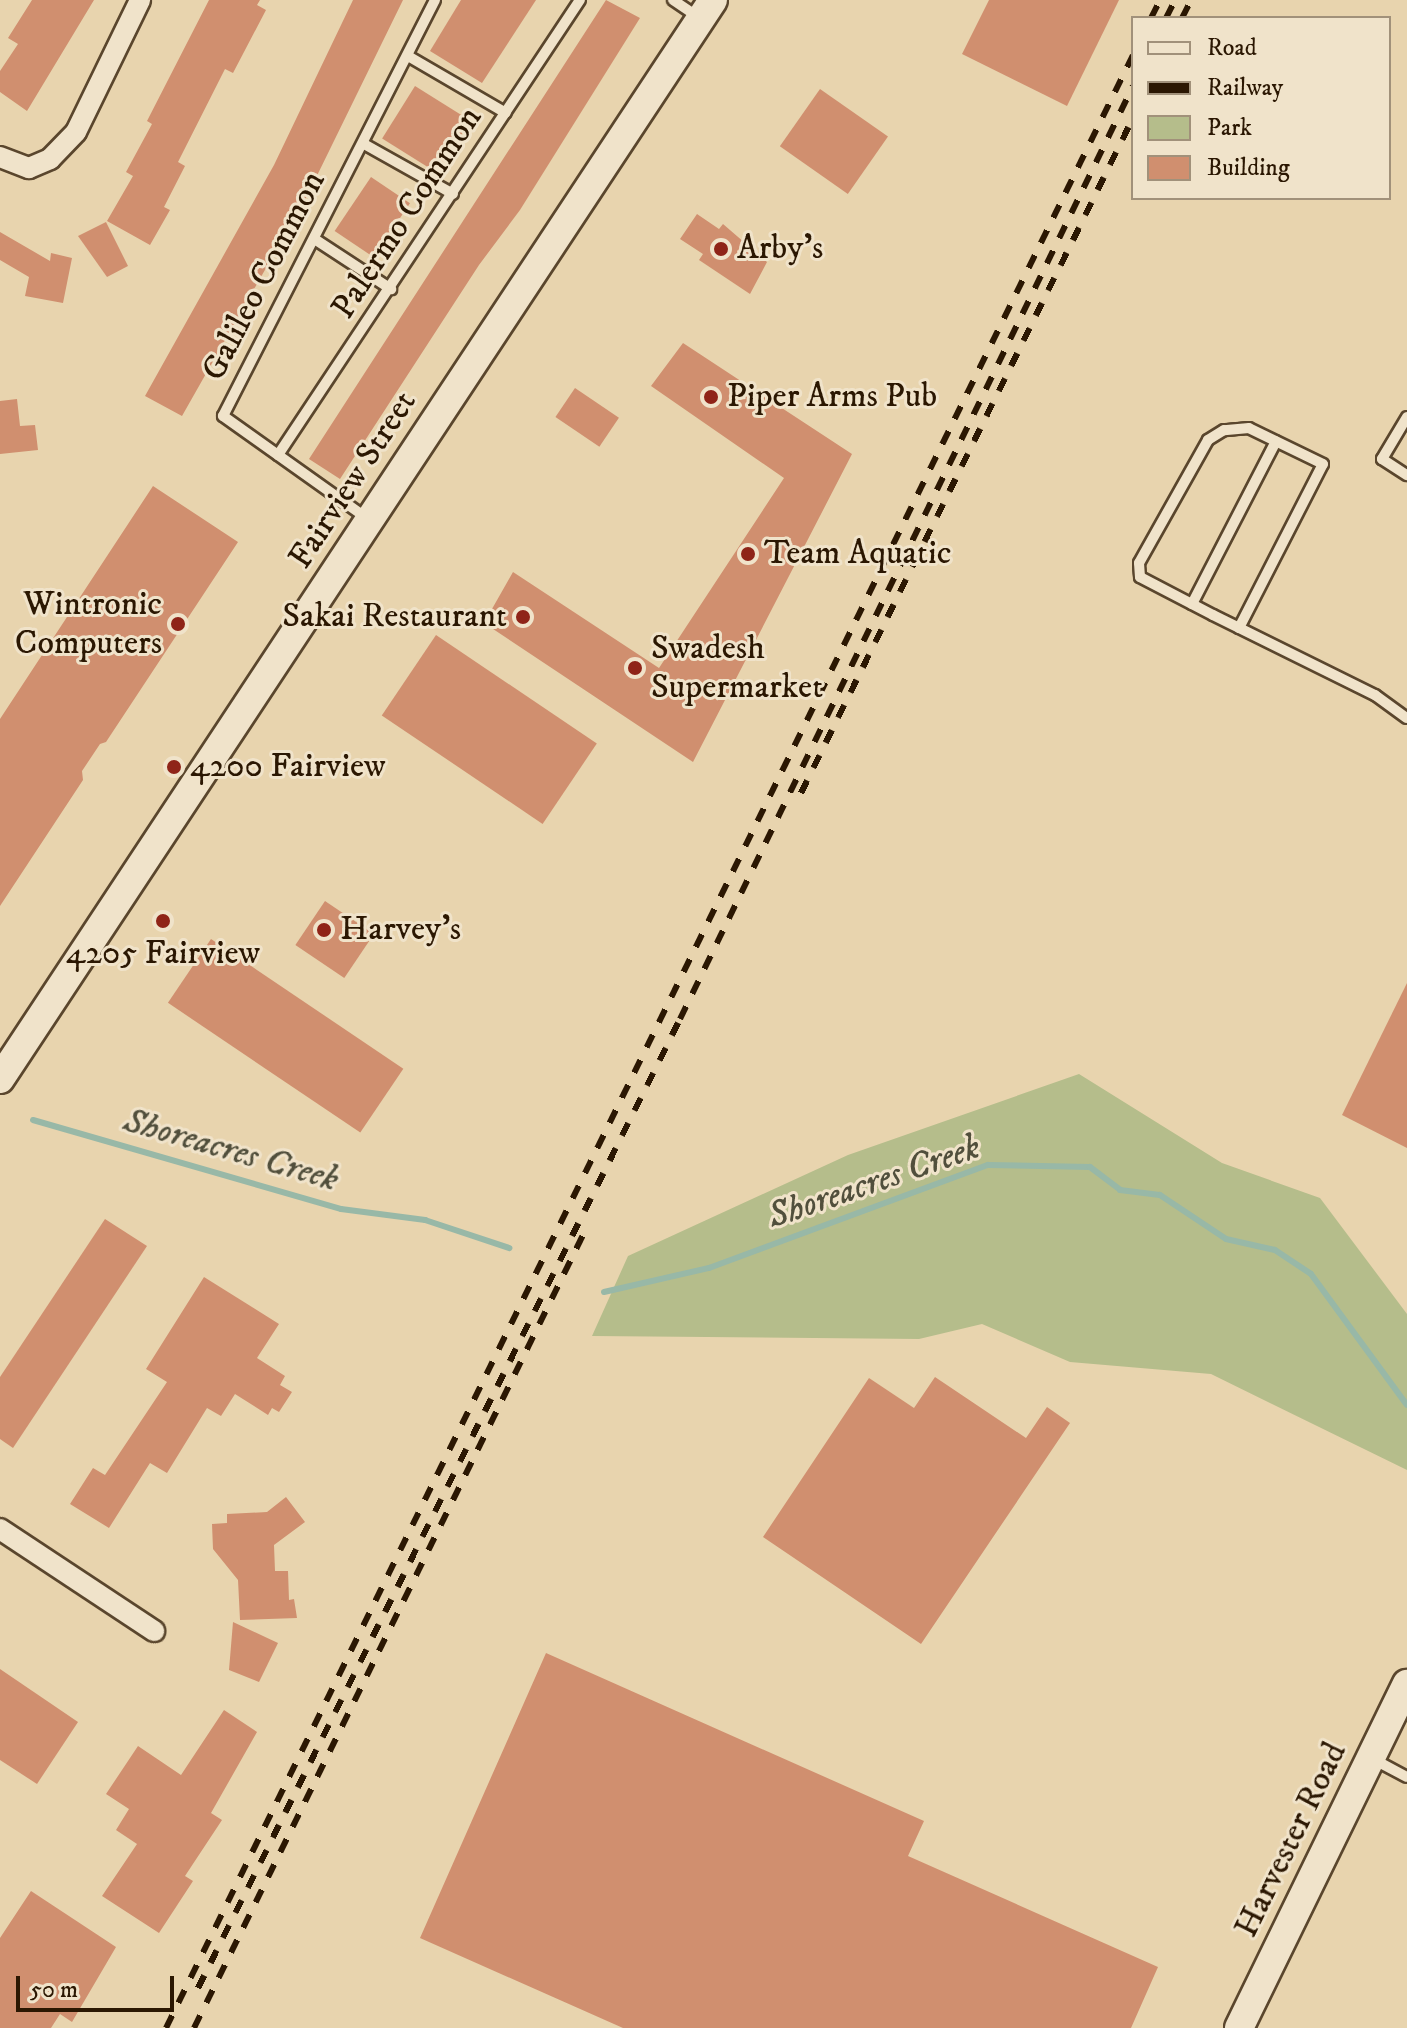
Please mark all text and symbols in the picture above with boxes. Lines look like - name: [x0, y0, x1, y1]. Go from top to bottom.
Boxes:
- legend: [1131, 16, 1391, 200]
- text: Road: [1207, 33, 1257, 63]
- text: Railway: [1207, 73, 1283, 103]
- street label: Palermo Common: [323, 99, 491, 327]
- text: Park: [1207, 113, 1252, 143]
- text: Building: [1207, 153, 1290, 183]
- street label: Galileo Common: [194, 164, 334, 388]
- place label: Arby's: [737, 229, 823, 269]
- marker: Arby's: [712, 240, 730, 258]
- place label: Piper Arms Pub: [727, 377, 937, 417]
- street label: Fairview Street: [281, 384, 425, 576]
- marker: Piper Arms Pub: [702, 388, 720, 406]
- place label: Team Aquatic: [764, 534, 951, 574]
- marker: Team Aquatic: [739, 545, 757, 563]
- place label: Wintronic Computers: [15, 584, 162, 664]
- place label: Sakai Restaurant: [282, 597, 507, 637]
- marker: Sakai Restaurant: [514, 608, 532, 626]
- marker: Wintronic Computers: [169, 615, 187, 633]
- place label: Swadesh Supermarket: [651, 628, 823, 708]
- marker: Swadesh Supermarket: [626, 659, 644, 677]
- place label: 4200 Fairview: [190, 747, 386, 787]
- marker: 4200 Fairview: [165, 758, 183, 776]
- place label: Harvey's: [340, 910, 461, 950]
- marker: 4205 Fairview: [154, 912, 172, 930]
- marker: Harvey's: [315, 921, 333, 939]
- place label: 4205 Fairview: [66, 934, 260, 974]
- water label: Shoreacres Creek: [119, 1099, 343, 1201]
- water label: Shoreacres Creek: [762, 1126, 986, 1238]
- street label: Harvester Road: [1226, 1736, 1356, 1944]
- scale bar: [20, 1960, 178, 2010]
- text: 50 m: [30, 1975, 78, 2005]

